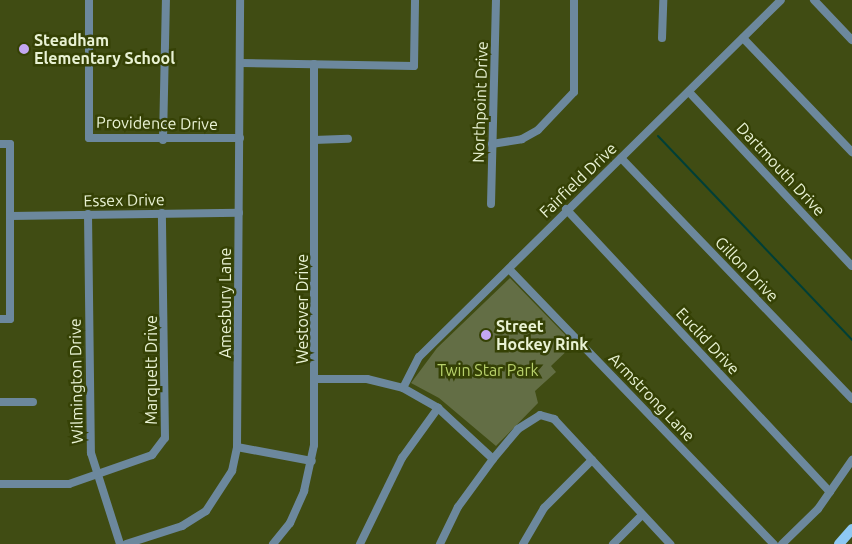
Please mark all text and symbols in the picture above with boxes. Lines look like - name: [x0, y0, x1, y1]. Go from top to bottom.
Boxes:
- place label: Steadham Elementary School: [34, 30, 175, 68]
- street label: Northpoint Drive: [468, 41, 492, 163]
- marker: Steadham Elementary School: [18, 43, 30, 55]
- street label: Providence Drive: [96, 112, 218, 134]
- street label: Dartmouth Drive: [733, 118, 829, 220]
- street label: Fairfield Drive: [535, 138, 621, 222]
- street label: Essex Drive: [83, 190, 165, 210]
- street label: Gillon Drive: [711, 233, 783, 305]
- street label: Amesbury Lane: [215, 248, 235, 358]
- street label: Westover Drive: [292, 254, 312, 364]
- street label: Euclid Drive: [672, 304, 744, 378]
- street label: Marquett Drive: [141, 315, 161, 425]
- place label: Street Hockey Rink: [496, 316, 588, 354]
- street label: Wilmington Drive: [65, 318, 87, 444]
- marker: Street Hockey Rink: [480, 329, 492, 341]
- street label: Armstrong Lane: [605, 349, 699, 445]
- park label: Twin Star Park: [437, 360, 539, 380]

